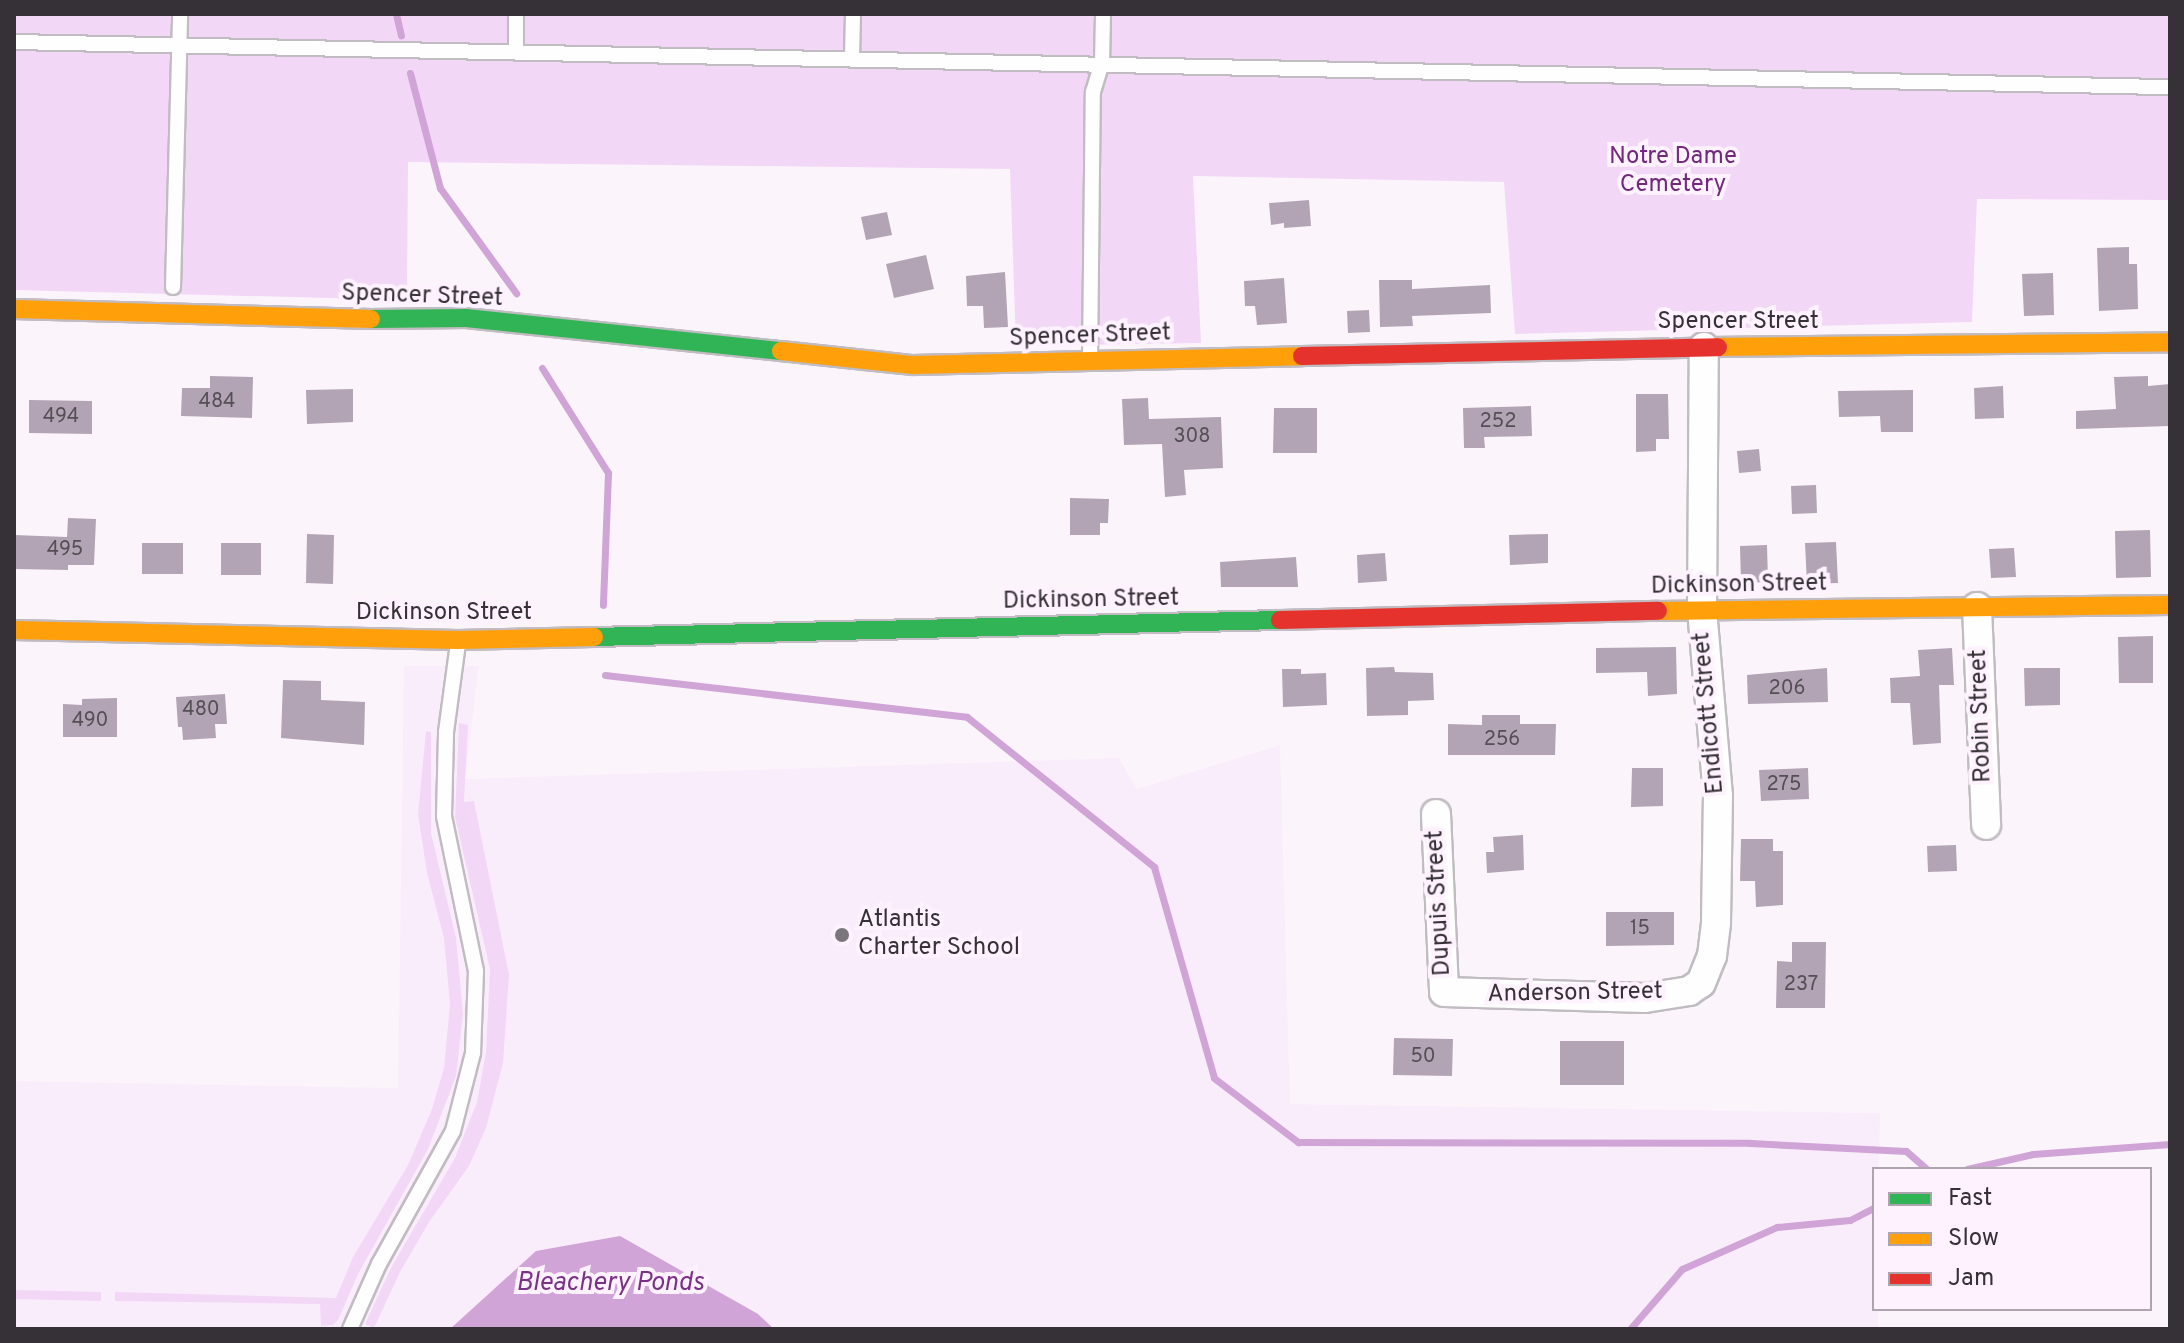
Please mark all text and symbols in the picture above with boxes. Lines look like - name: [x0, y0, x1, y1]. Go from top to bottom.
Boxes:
- park label: Notre Dame Cemetery: [1609, 144, 1737, 200]
- street label: Spencer Street: [341, 280, 503, 314]
- street label: Spencer Street: [1657, 309, 1819, 337]
- street label: Spencer Street: [1009, 320, 1171, 354]
- house number: 484: [198, 390, 236, 414]
- house number: 494: [43, 405, 79, 429]
- house number: 252: [1480, 410, 1516, 434]
- house number: 308: [1174, 425, 1210, 449]
- house number: 495: [47, 538, 83, 562]
- street label: Dickinson Street: [1651, 570, 1827, 602]
- street label: Dickinson Street: [1003, 585, 1179, 617]
- street label: Dickinson Street: [356, 600, 532, 628]
- street label: Endicott Street: [1689, 631, 1731, 795]
- street label: Robin Street: [1965, 649, 1999, 783]
- house number: 206: [1768, 677, 1806, 701]
- house number: 480: [182, 698, 220, 722]
- house number: 490: [72, 709, 108, 733]
- house number: 256: [1484, 728, 1520, 752]
- house number: 275: [1767, 773, 1801, 797]
- street label: Dupuis Street: [1422, 829, 1458, 977]
- place label: Atlantis Charter School: [858, 907, 1020, 963]
- house number: 15: [1630, 917, 1650, 941]
- marker: Atlantis Charter School: [833, 926, 851, 944]
- house number: 237: [1784, 973, 1818, 997]
- street label: Anderson Street: [1487, 978, 1663, 1010]
- house number: 50: [1410, 1045, 1436, 1069]
- legend: [1872, 1167, 2152, 1311]
- text: Fast: [1948, 1184, 1992, 1214]
- text: Slow: [1948, 1224, 1999, 1254]
- text: Jam: [1948, 1264, 1994, 1294]
- water label: Bleachery Ponds: [516, 1268, 704, 1300]

